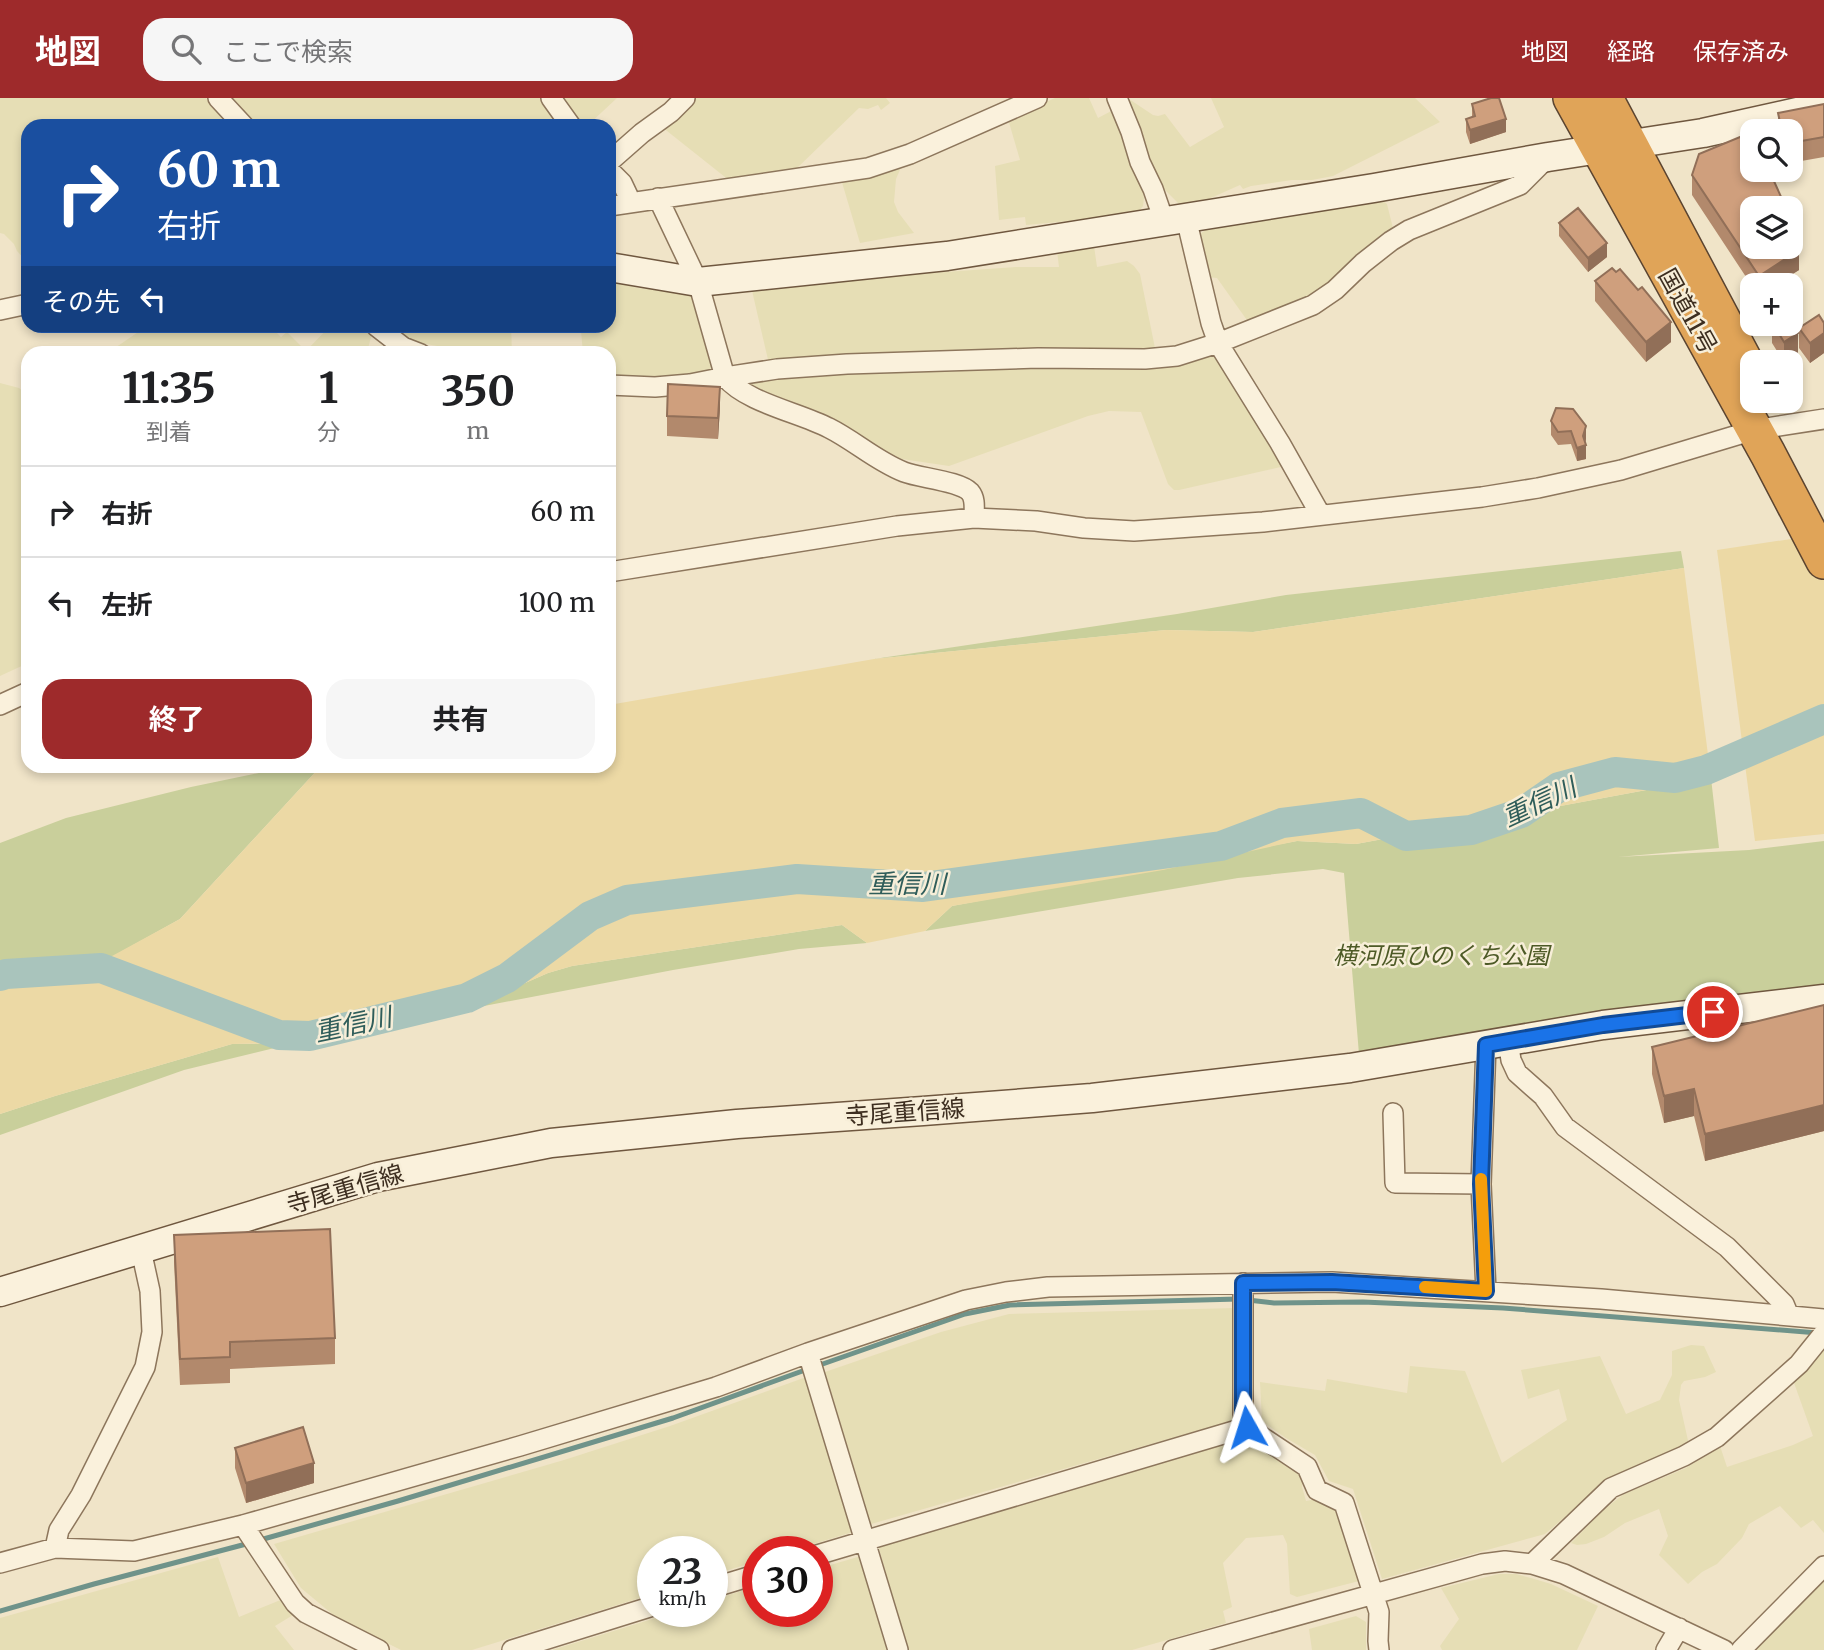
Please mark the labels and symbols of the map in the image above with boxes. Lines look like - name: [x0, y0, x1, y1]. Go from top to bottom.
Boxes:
- street label: 国道11号: [1652, 263, 1724, 359]
- water label: 重信川: [1497, 769, 1584, 833]
- water label: 重信川: [868, 867, 949, 900]
- park label: 横河原ひのくち公園: [1333, 940, 1552, 971]
- pin: [1683, 982, 1743, 1042]
- water label: 重信川: [311, 999, 398, 1048]
- street label: 寺尾重信線: [844, 1092, 966, 1132]
- street label: 寺尾重信線: [283, 1158, 407, 1220]
- position arrow: [1210, 1390, 1284, 1464]
- speed limit sign: 30: [742, 1536, 833, 1627]

